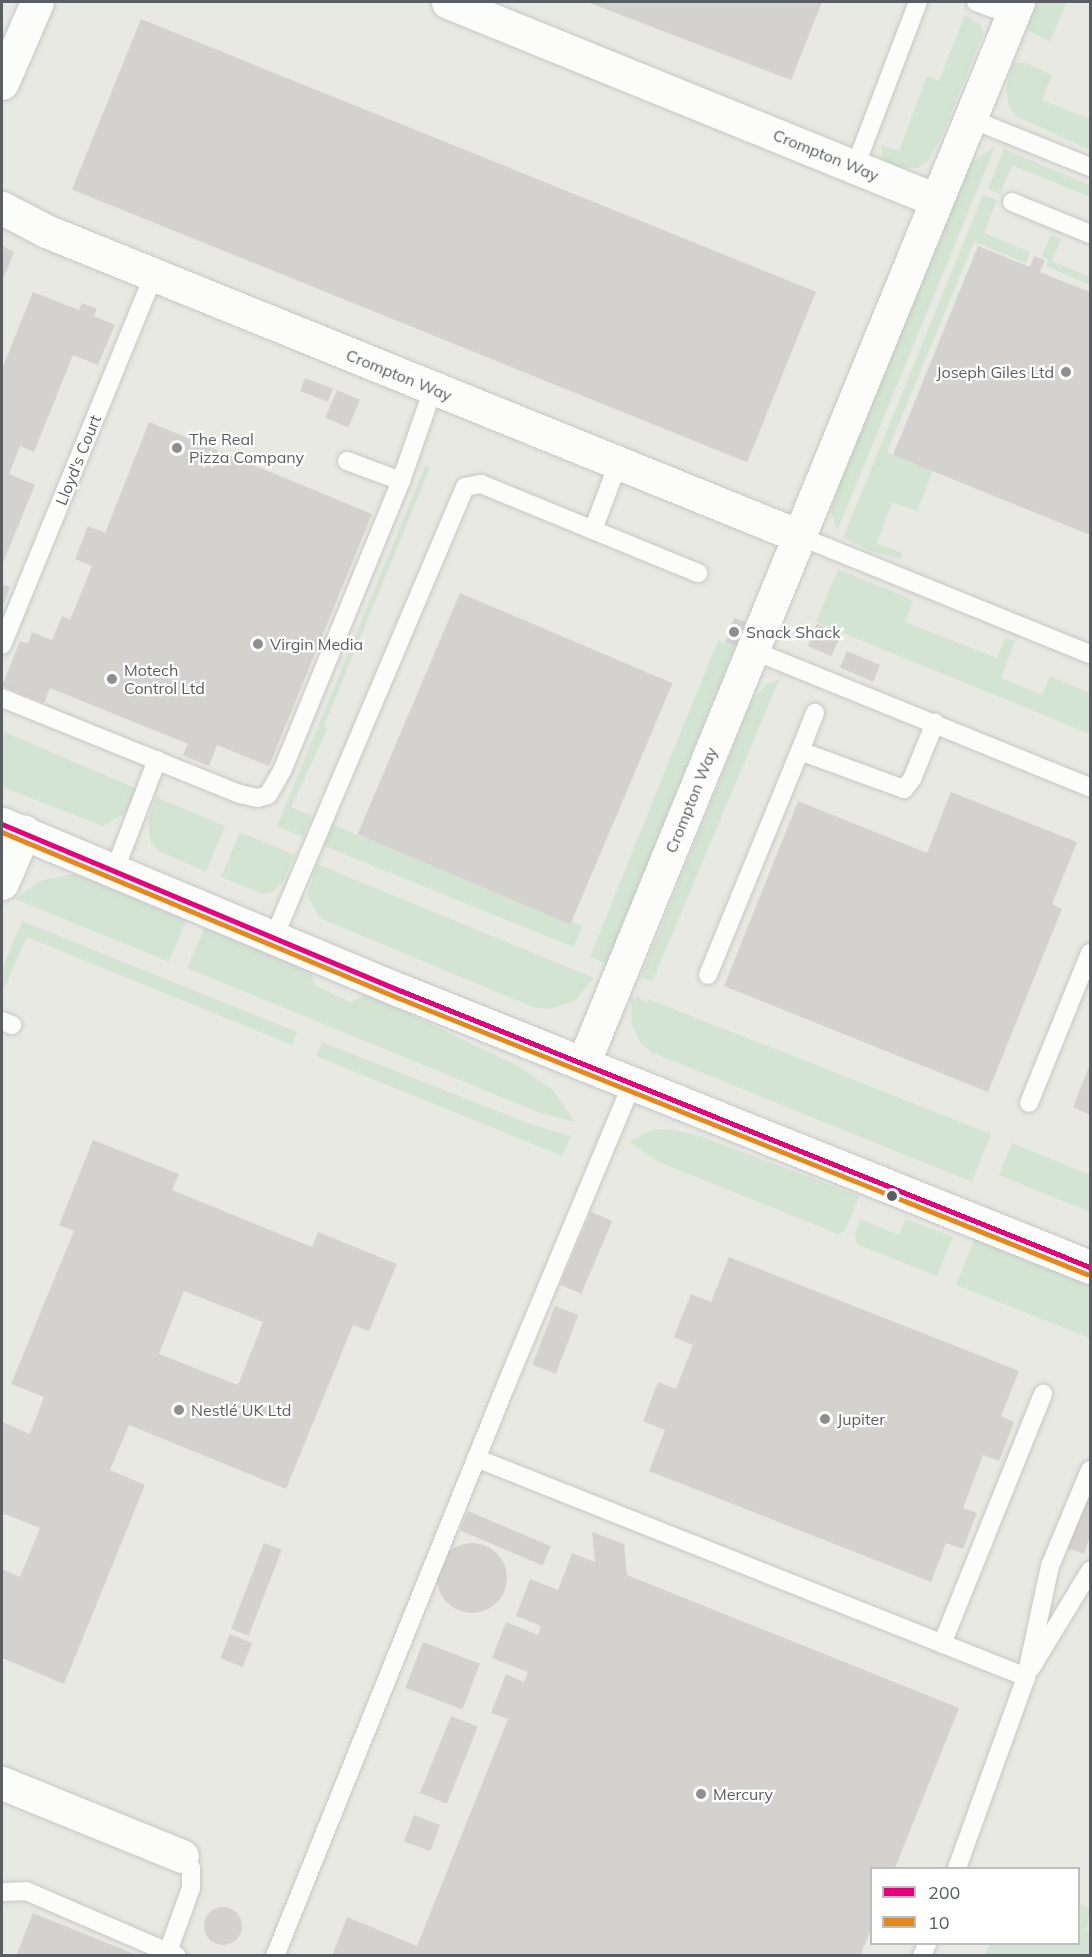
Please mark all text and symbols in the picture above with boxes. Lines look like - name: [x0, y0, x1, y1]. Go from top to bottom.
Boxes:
- street label: Crompton Way: [770, 125, 882, 185]
- street label: Crompton Way: [343, 345, 455, 405]
- place label: Joseph Giles Ltd: [936, 362, 1054, 382]
- marker: Joseph Giles Ltd: [1059, 365, 1073, 379]
- street label: Lloyd's Court: [51, 412, 105, 508]
- place label: The Real Pizza Company: [189, 429, 304, 467]
- marker: The Real Pizza Company: [170, 441, 184, 455]
- place label: Snack Shack: [746, 622, 840, 642]
- marker: Snack Shack: [727, 625, 741, 639]
- place label: Virgin Media: [270, 634, 363, 654]
- marker: Virgin Media: [251, 637, 265, 651]
- place label: Motech Control Ltd: [124, 660, 205, 698]
- marker: Motech Control Ltd: [105, 672, 119, 686]
- street label: Crompton Way: [661, 744, 721, 856]
- unlabelled marker: [886, 1190, 898, 1202]
- place label: Nestlé UK Ltd: [191, 1400, 291, 1420]
- marker: Nestlé UK Ltd: [172, 1403, 186, 1417]
- place label: Jupiter: [837, 1409, 885, 1429]
- marker: Jupiter: [818, 1412, 832, 1426]
- place label: Mercury: [713, 1784, 773, 1804]
- marker: Mercury: [694, 1787, 708, 1801]
- legend: [870, 1867, 1080, 1945]
- text: 200: [928, 1881, 960, 1904]
- text: 10: [928, 1911, 950, 1934]

